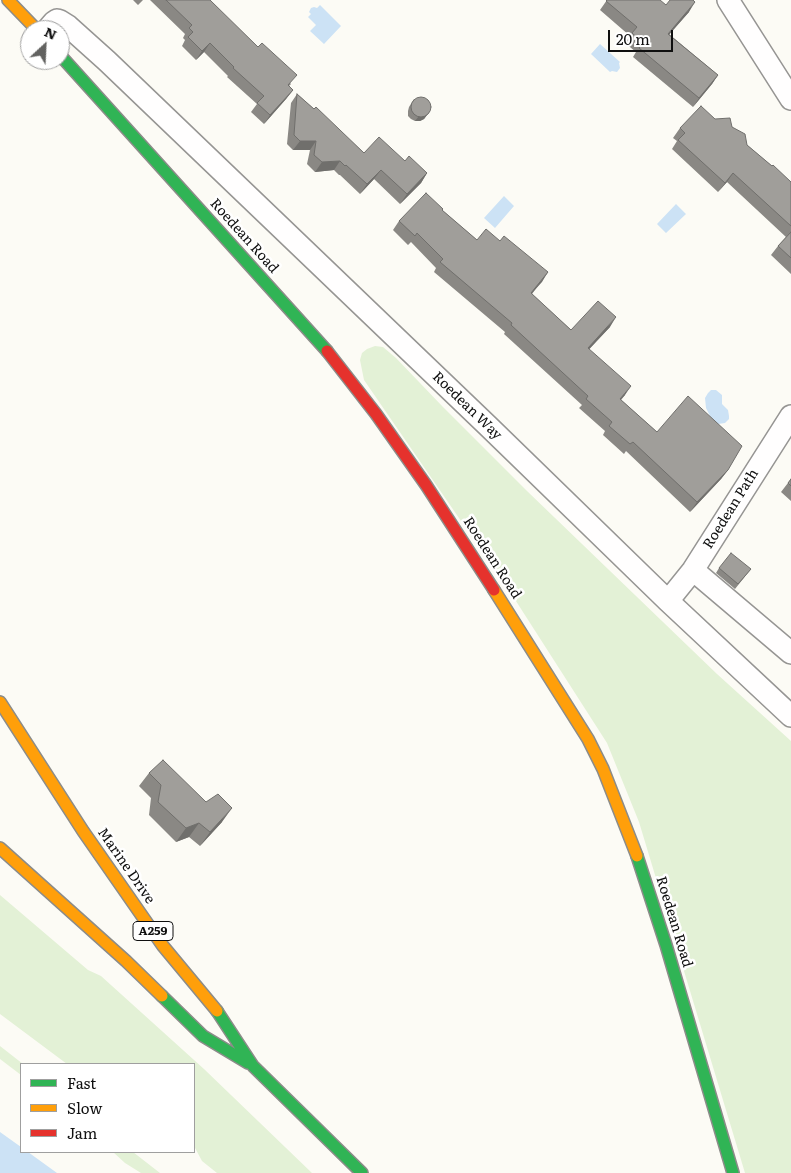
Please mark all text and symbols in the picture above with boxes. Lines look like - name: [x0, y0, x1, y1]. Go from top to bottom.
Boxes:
- north arrow: [20, 20, 70, 70]
- scale bar: [611, 20, 676, 52]
- text: N: [41, 21, 60, 44]
- text: 20 m: [616, 27, 650, 50]
- street label: Roedean Road: [206, 195, 282, 277]
- street label: Roedean Way: [429, 369, 505, 443]
- street label: Roedean Path: [700, 466, 762, 552]
- street label: Roedean Road: [459, 514, 525, 602]
- street label: Marine Drive: [94, 825, 158, 907]
- street label: Roedean Road: [652, 874, 696, 970]
- road number: A259: [133, 921, 173, 940]
- legend: [20, 1063, 195, 1153]
- text: Fast: [67, 1071, 96, 1094]
- text: Slow: [67, 1096, 102, 1119]
- text: Jam: [67, 1121, 97, 1144]

